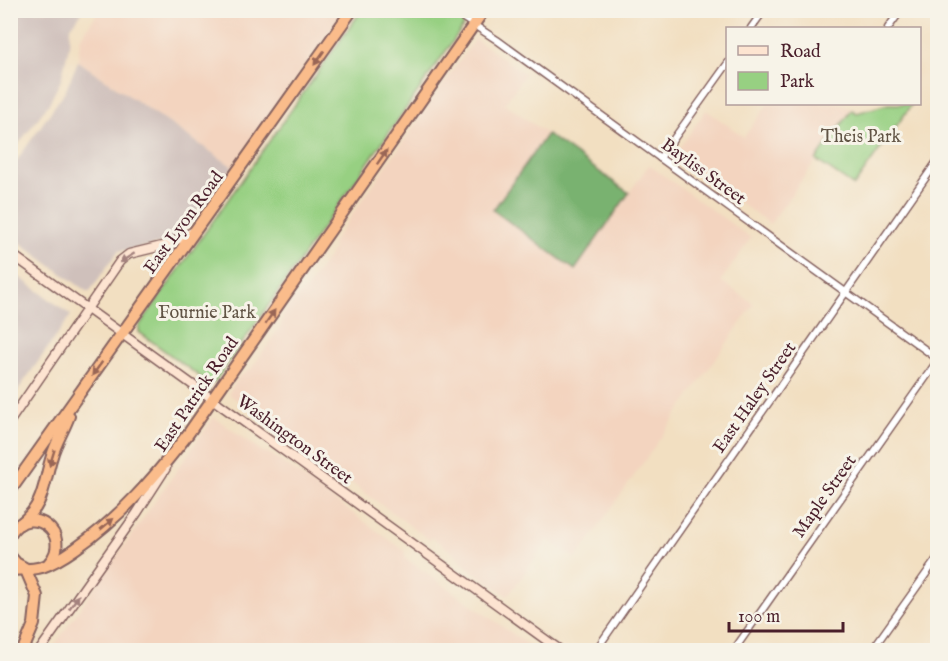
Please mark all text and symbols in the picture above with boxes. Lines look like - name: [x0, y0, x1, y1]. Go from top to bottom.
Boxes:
- legend: [726, 27, 921, 105]
- text: Road: [780, 41, 821, 64]
- one-way arrow: [313, 50, 325, 66]
- text: Park: [780, 71, 815, 94]
- park label: Theis Park: [821, 126, 902, 149]
- street label: Bayliss Street: [656, 134, 750, 211]
- one-way arrow: [376, 150, 388, 166]
- street label: East Lyon Road: [139, 167, 229, 279]
- one-way arrow: [119, 252, 136, 263]
- park label: Fournie Park: [158, 302, 256, 325]
- one-way arrow: [264, 309, 275, 325]
- street label: East Patrick Road: [150, 332, 245, 457]
- street label: East Haley Street: [708, 338, 802, 458]
- one-way arrow: [91, 361, 103, 377]
- street label: Washington Street: [232, 390, 357, 490]
- one-way arrow: [47, 450, 56, 468]
- street label: Maple Street: [788, 451, 862, 543]
- one-way arrow: [99, 518, 115, 531]
- one-way arrow: [68, 595, 80, 611]
- scale bar: [729, 595, 843, 633]
- text: 100 m: [738, 606, 780, 629]

